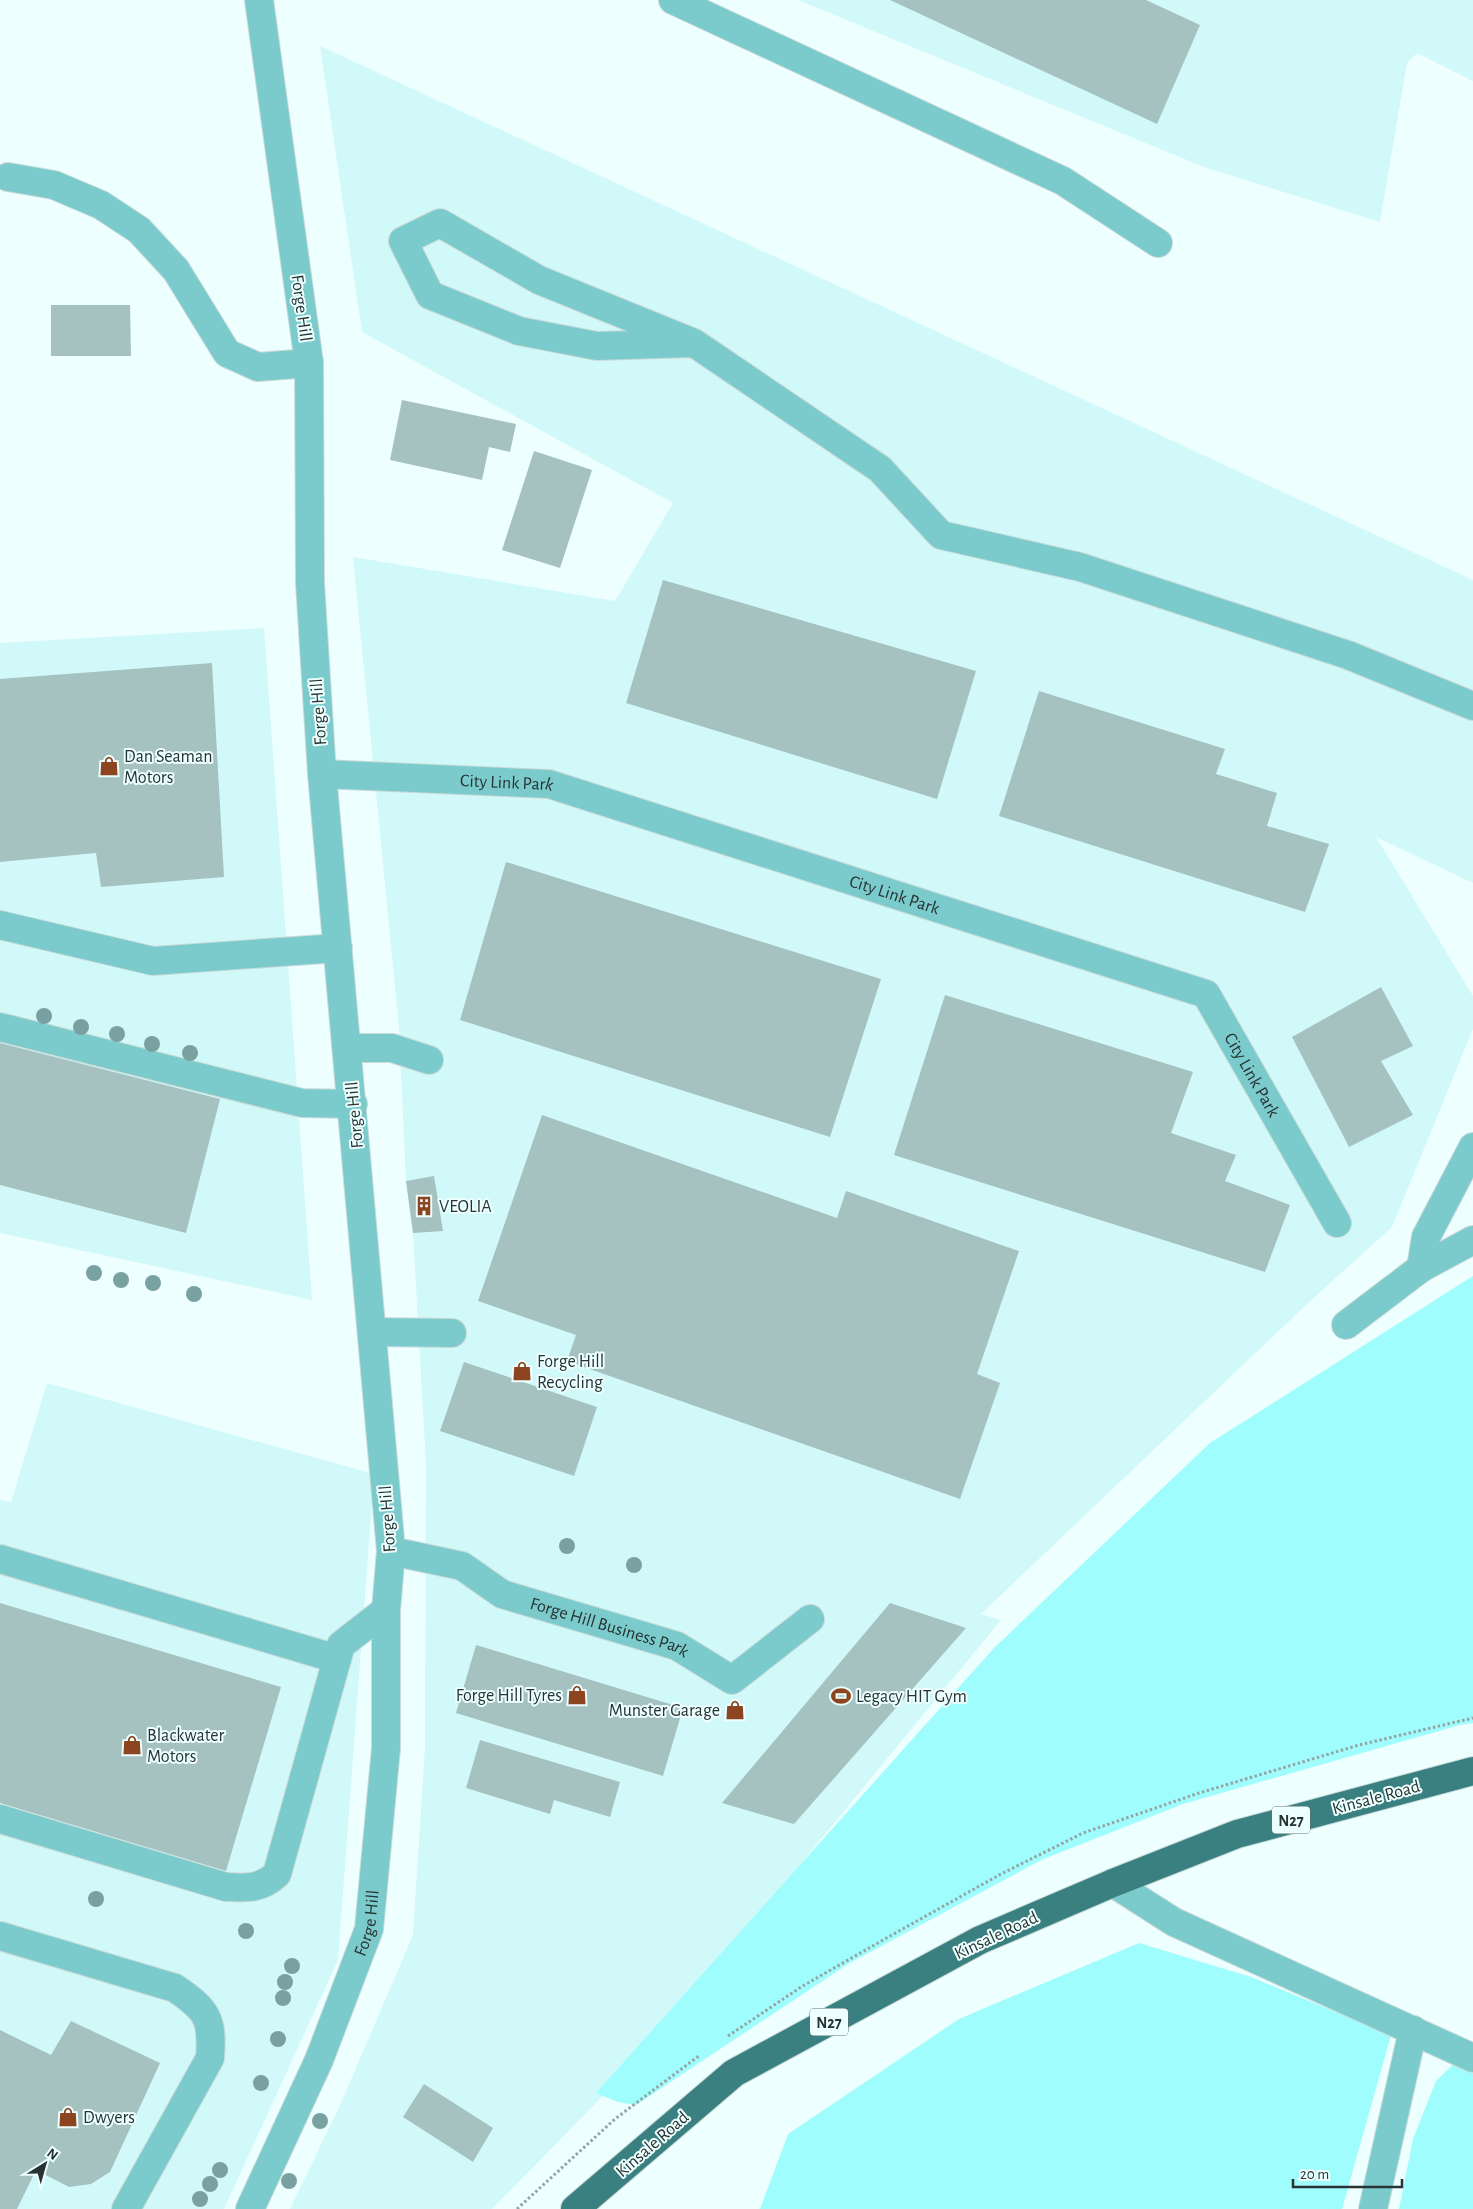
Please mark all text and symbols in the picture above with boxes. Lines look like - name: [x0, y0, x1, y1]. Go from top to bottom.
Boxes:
- street label: Forge Hill: [287, 274, 315, 343]
- street label: Forge Hill: [308, 678, 330, 746]
- place label: Dan Seaman Motors: [124, 748, 212, 787]
- shop icon: Dan Seaman Motors: [98, 755, 120, 777]
- street label: City Link Park: [460, 772, 557, 795]
- street label: City Link Park: [847, 873, 942, 918]
- street label: City Link Park: [1220, 1030, 1283, 1121]
- street label: Forge Hill: [343, 1081, 367, 1149]
- building icon: VEOLIA: [413, 1195, 435, 1217]
- place label: VEOLIA: [439, 1198, 492, 1216]
- place label: Forge Hill Recycling: [537, 1353, 604, 1392]
- shop icon: Forge Hill Recycling: [511, 1360, 533, 1382]
- street label: Forge Hill: [377, 1485, 399, 1553]
- street label: Forge Hill Business Park: [528, 1595, 693, 1662]
- shop icon: Forge Hill Tyres: [566, 1684, 588, 1706]
- sports icon: Legacy HIT Gym: [830, 1685, 852, 1707]
- place label: Forge Hill Tyres: [456, 1687, 562, 1705]
- place label: Legacy HIT Gym: [856, 1688, 967, 1706]
- shop icon: Munster Garage: [724, 1699, 746, 1721]
- place label: Munster Garage: [609, 1702, 720, 1720]
- place label: Blackwater Motors: [147, 1727, 224, 1766]
- shop icon: Blackwater Motors: [121, 1734, 143, 1756]
- street label: Kinsale Road: [1330, 1778, 1422, 1818]
- road number: N27: [1272, 1806, 1310, 1834]
- street label: Forge Hill: [352, 1889, 383, 1959]
- street label: Kinsale Road: [952, 1909, 1041, 1963]
- road number: N27: [810, 2008, 848, 2035]
- shop icon: Dwyers: [57, 2106, 79, 2128]
- street label: Kinsale Road: [613, 2108, 693, 2181]
- place label: Dwyers: [83, 2109, 135, 2127]
- north arrow: [20, 2139, 70, 2189]
- text: N: [44, 2146, 60, 2163]
- scale bar: [1293, 2156, 1402, 2188]
- text: 20 m: [1300, 2167, 1329, 2182]

